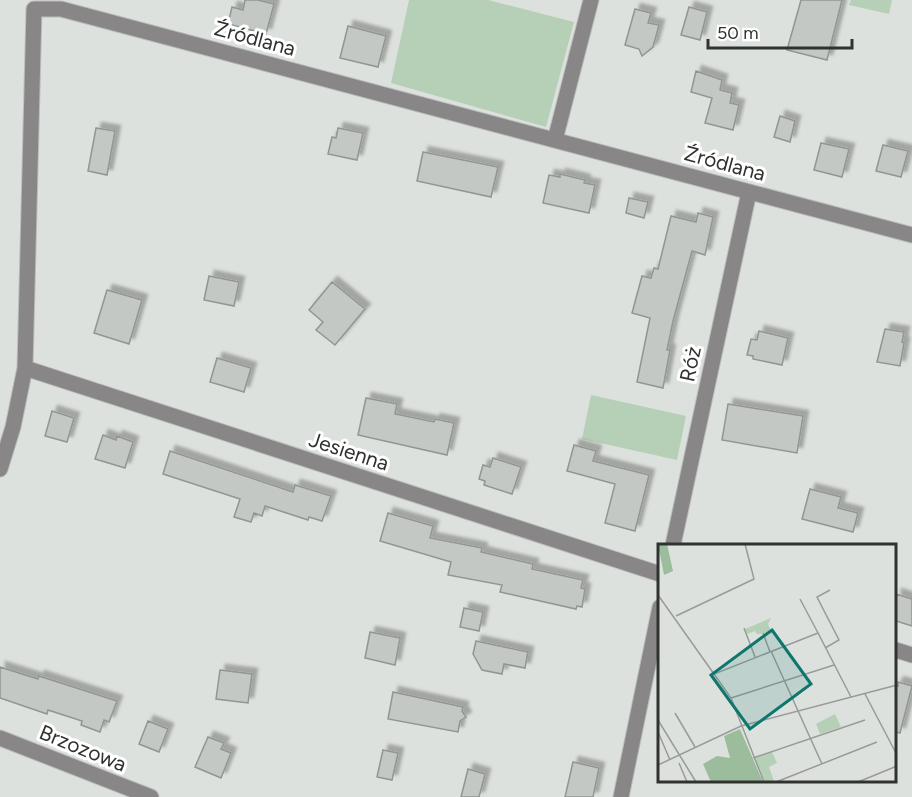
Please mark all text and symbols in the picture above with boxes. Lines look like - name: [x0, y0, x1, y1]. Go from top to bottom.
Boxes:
- scale bar: [708, 12, 852, 50]
- street label: Źródlana: [212, 15, 298, 61]
- text: 50 m: [717, 22, 759, 44]
- street label: Źródlana: [682, 140, 768, 186]
- street label: Róż: [674, 344, 706, 384]
- street label: Jesienna: [306, 426, 392, 476]
- inset map: [658, 544, 897, 782]
- street label: Brzozowa: [36, 719, 130, 777]

